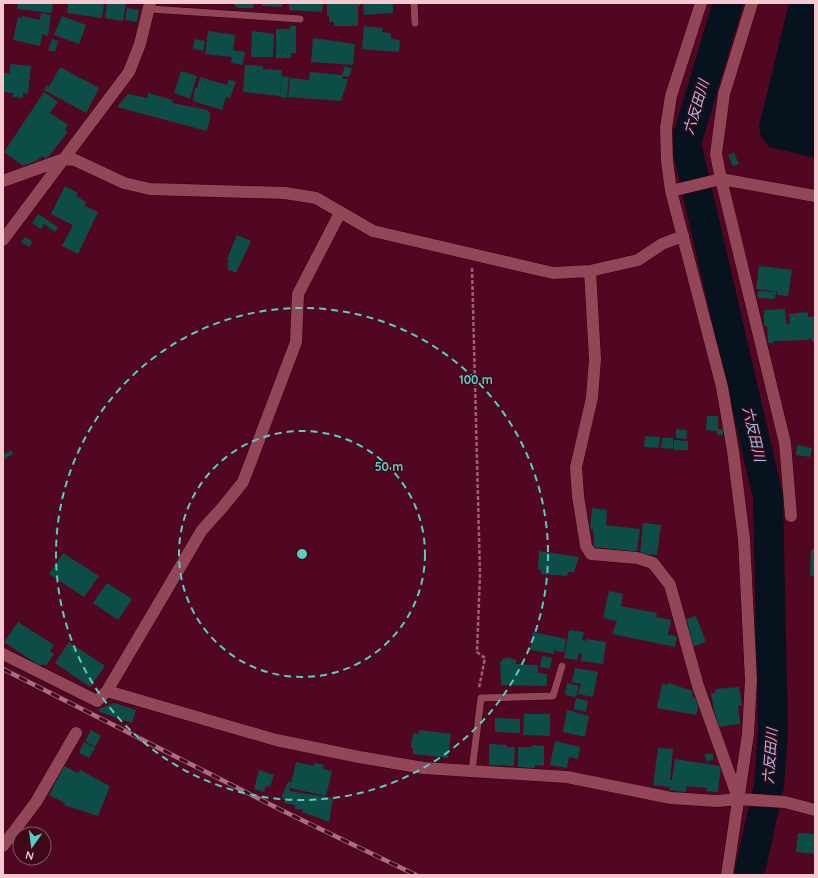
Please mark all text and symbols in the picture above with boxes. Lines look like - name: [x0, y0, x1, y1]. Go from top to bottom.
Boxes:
- water label: 六反田川: [679, 76, 713, 136]
- text: 100 m: [459, 372, 493, 387]
- water label: 六反田川: [739, 405, 770, 465]
- text: 50 m: [375, 459, 403, 474]
- centre of rings: [295, 547, 309, 561]
- water label: 六反田川: [759, 725, 781, 785]
- north arrow: [12, 826, 52, 866]
- text: N: [24, 848, 35, 863]

